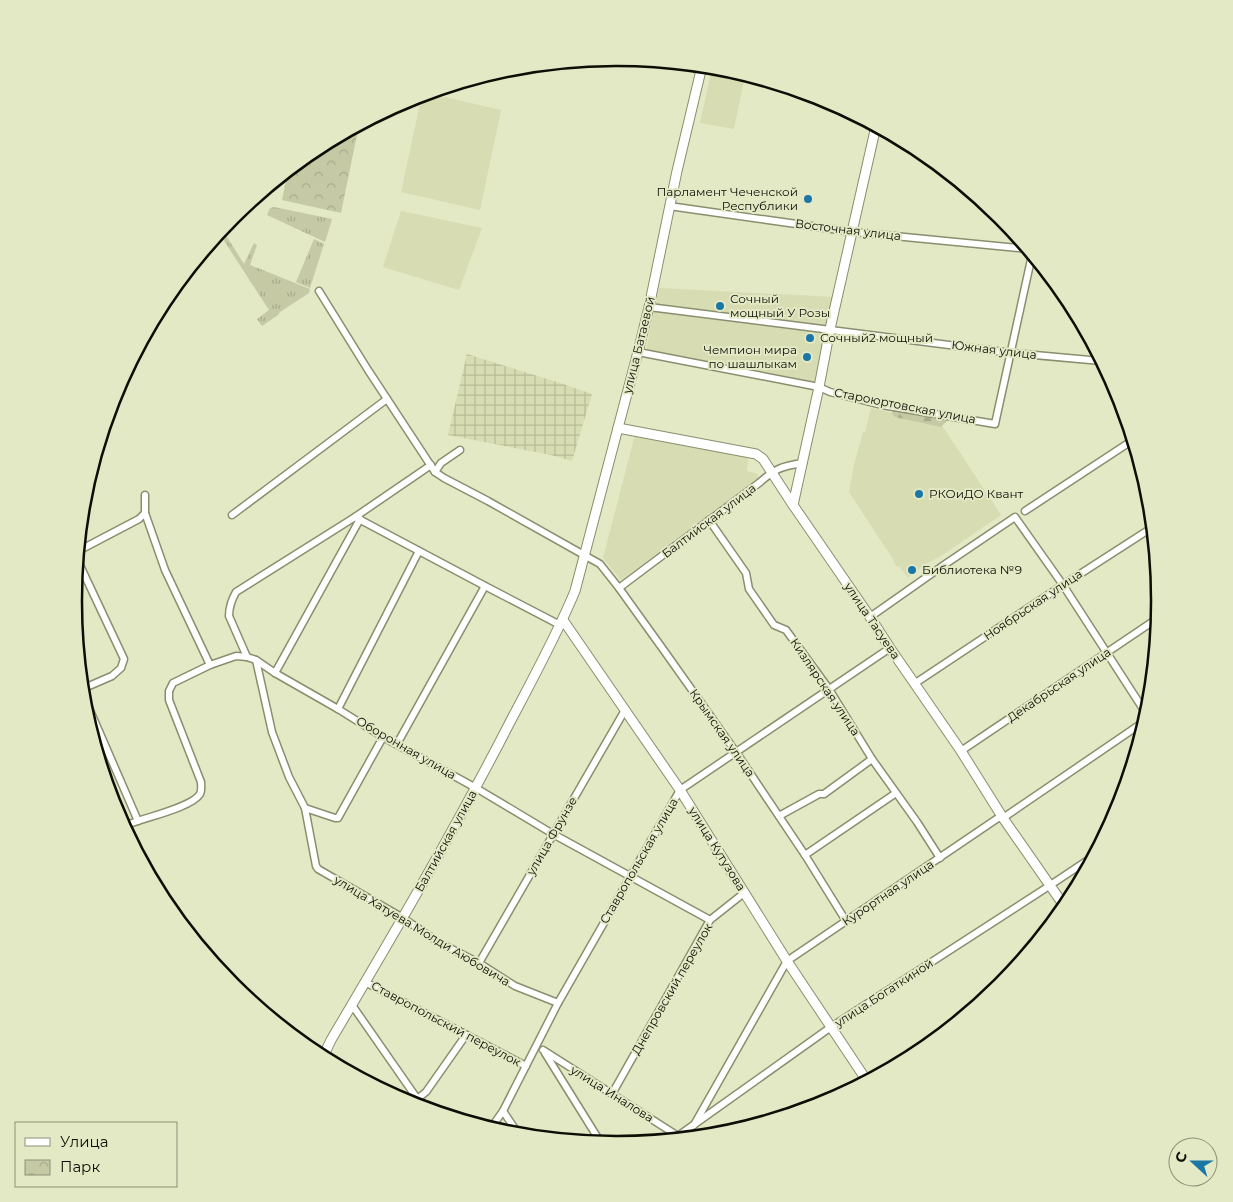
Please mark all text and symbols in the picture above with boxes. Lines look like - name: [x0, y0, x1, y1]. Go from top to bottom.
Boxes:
- place label: Парламент Чеченской Республики: [656, 184, 798, 213]
- marker: Парламент Чеченской Республики: [802, 193, 814, 205]
- street label: Восточная улица: [794, 216, 902, 243]
- place label: Сочный мощный У Розы: [730, 291, 830, 320]
- street label: улица Батаевой: [619, 295, 658, 396]
- marker: Сочный мощный У Розы: [714, 300, 726, 312]
- place label: Сочный2 мощный: [820, 330, 933, 345]
- marker: Сочный2 мощный: [804, 332, 816, 344]
- street label: Южная улица: [951, 337, 1038, 362]
- place label: Чемпион мира по шашлыкам: [703, 342, 797, 371]
- marker: Чемпион мира по шашлыкам: [801, 351, 813, 363]
- street label: Староюртовская улица: [833, 384, 977, 427]
- street label: Балтийская улица: [659, 480, 759, 561]
- place label: РКОиДО Квант: [929, 486, 1024, 501]
- marker: РКОиДО Квант: [913, 488, 925, 500]
- place label: Библиотека №9: [922, 562, 1022, 577]
- marker: Библиотека №9: [906, 564, 918, 576]
- street label: Ноябрьская улица: [980, 566, 1085, 643]
- street label: улица Тасуева: [841, 579, 904, 662]
- street label: Кизлярская улица: [787, 635, 864, 738]
- street label: Декабрьская улица: [1004, 644, 1113, 725]
- street label: Крымская улица: [686, 686, 758, 780]
- street label: Оборонная улица: [354, 713, 459, 782]
- street label: Балтийская улица: [411, 787, 480, 894]
- street label: улица Фрунзе: [522, 794, 580, 879]
- street label: Ставропольская улица: [596, 795, 681, 926]
- street label: улица Кутузова: [685, 803, 749, 893]
- street label: Курортная улица: [839, 856, 936, 929]
- street label: улица Хатуева Молди Аюбовича: [331, 871, 513, 989]
- street label: Днепровский переулок: [628, 920, 715, 1057]
- street label: улица Богаткиной: [831, 955, 936, 1031]
- street label: Ставропольский переулок: [369, 978, 524, 1069]
- street label: улица Иналова: [567, 1061, 657, 1125]
- legend: [15, 1122, 178, 1187]
- text: Улица: [60, 1132, 108, 1151]
- north arrow: [1168, 1137, 1218, 1187]
- text: С: [1171, 1149, 1191, 1165]
- text: Парк: [60, 1157, 100, 1176]

